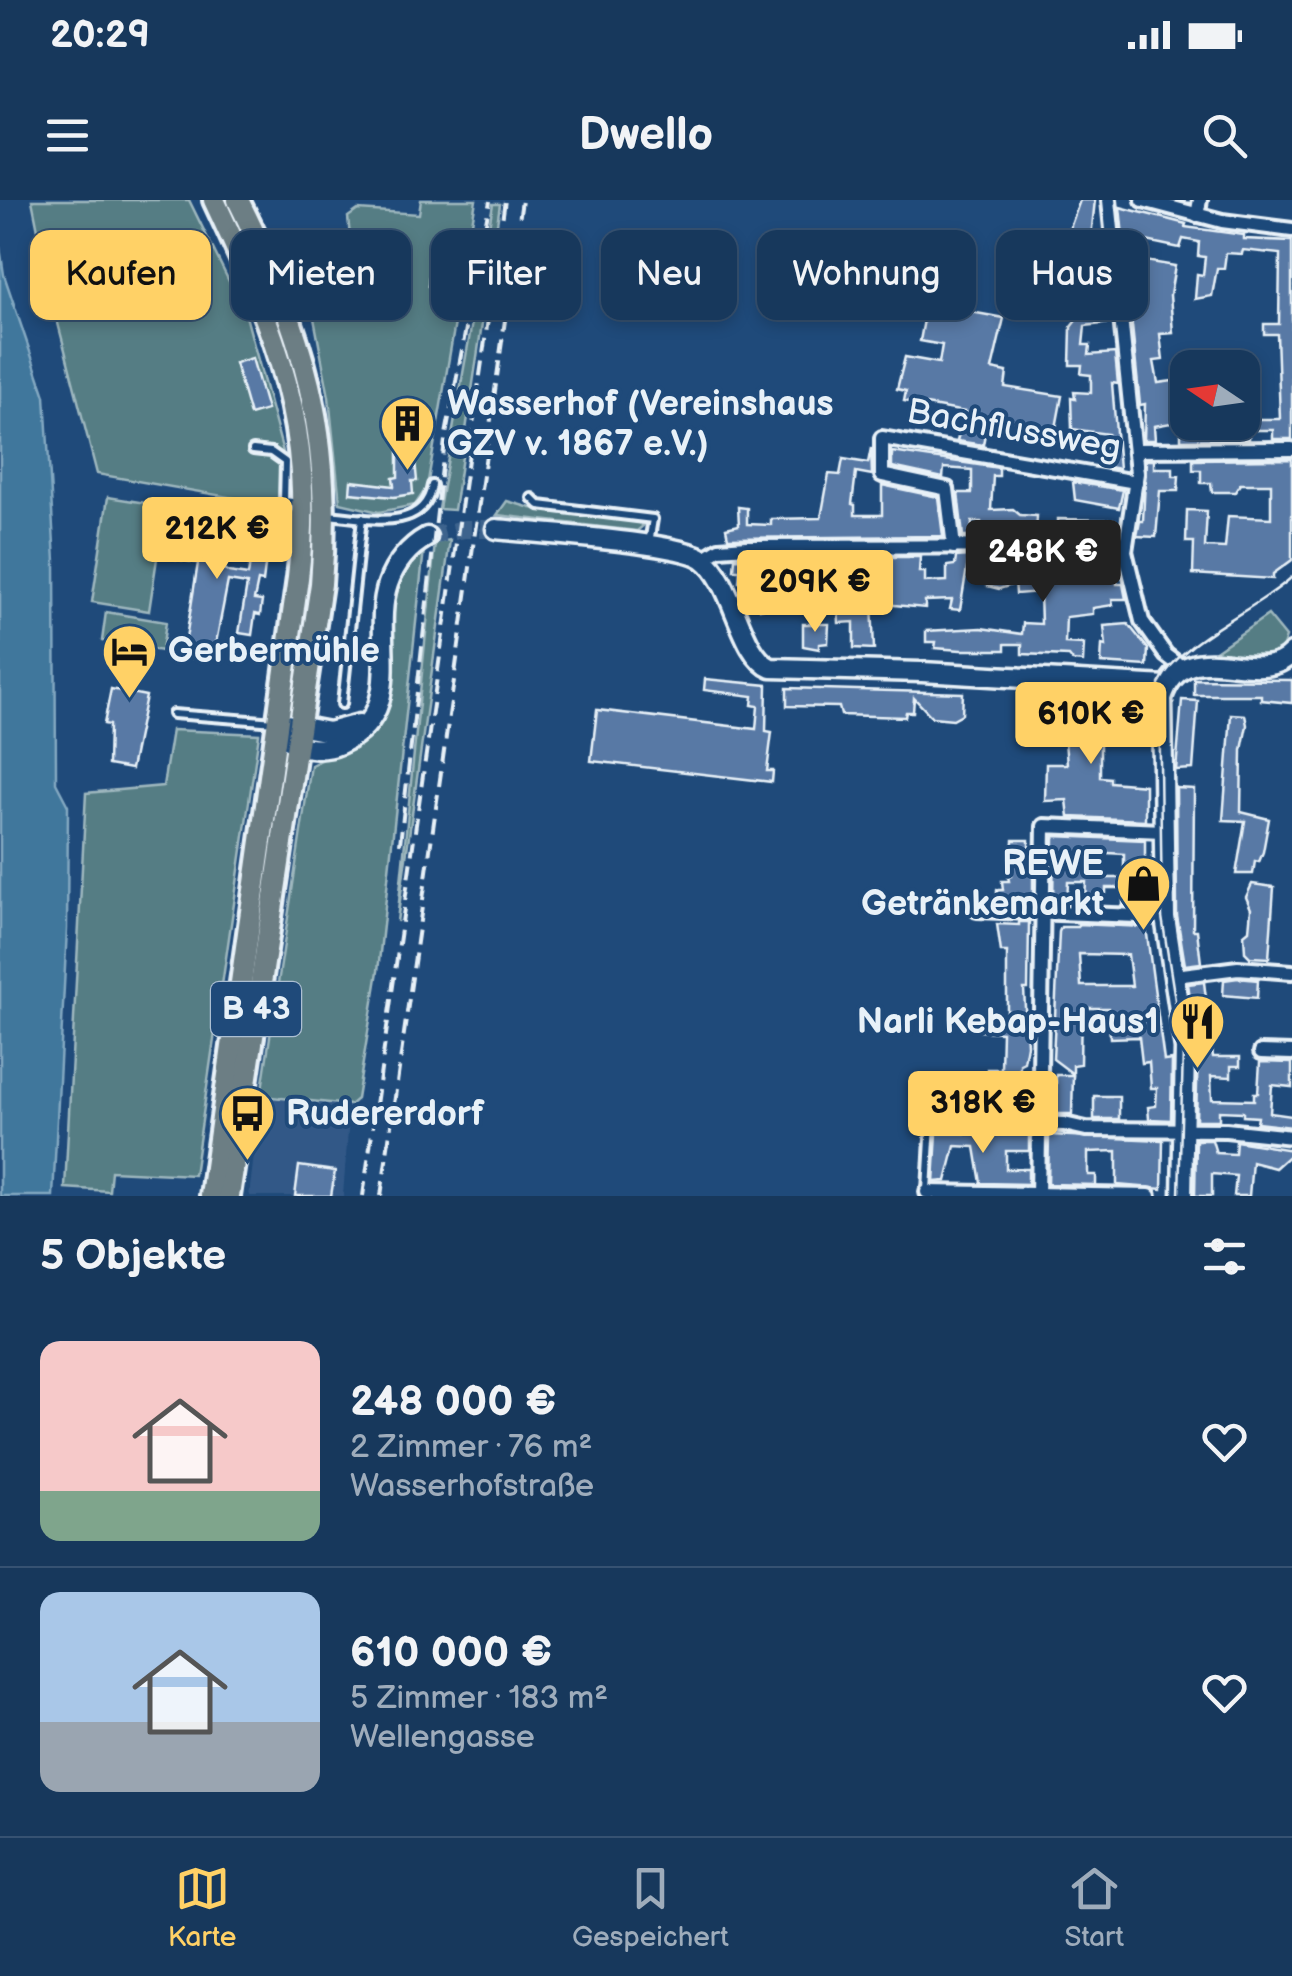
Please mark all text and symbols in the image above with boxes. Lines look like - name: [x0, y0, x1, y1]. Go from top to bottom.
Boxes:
- text: 20:29: [50, 13, 150, 58]
- icon: menu: [40, 108, 95, 163]
- text: Dwello: [579, 108, 713, 163]
- icon: search: [1197, 108, 1252, 163]
- chip: Kaufen: [30, 230, 211, 320]
- chip: Mieten: [231, 230, 411, 320]
- chip: Filter: [431, 230, 581, 320]
- chip: Neu: [601, 230, 737, 320]
- chip: Wohnung: [757, 230, 976, 320]
- chip: Haus: [996, 230, 1148, 320]
- north arrow: [1170, 350, 1260, 440]
- map controls: [1170, 350, 1260, 440]
- place label: Wasserhof (Vereinshaus GZV v. 1867 e.V.): [447, 383, 834, 466]
- street label: Bachflussweg: [904, 390, 1124, 470]
- building icon: Wasserhof (Vereinshaus GZV v. 1867 e.V.): [378, 394, 438, 473]
- pin: 212K €: [136, 497, 298, 582]
- text: 212K €: [164, 510, 270, 549]
- pin: 248K €: [962, 520, 1124, 605]
- text: 248K €: [988, 533, 1098, 572]
- pin: 209K €: [734, 550, 896, 635]
- text: 209K €: [759, 563, 871, 602]
- hotel icon: Gerbermühle: [99, 621, 159, 700]
- place label: Gerbermühle: [168, 630, 380, 673]
- pin: 610K €: [1010, 682, 1172, 767]
- text: 610K €: [1037, 695, 1145, 734]
- place label: REWE Getränkemarkt: [861, 843, 1104, 926]
- shop icon: REWE Getränkemarkt: [1113, 854, 1173, 933]
- road number: B 43: [211, 982, 301, 1036]
- restaurant icon: Narli Kebap-Haus1: [1168, 992, 1228, 1071]
- place label: Narli Kebap-Haus1: [857, 1001, 1159, 1044]
- pin: 318K €: [902, 1071, 1064, 1156]
- bus stop icon: Rudererdorf: [217, 1084, 277, 1163]
- text: 318K €: [930, 1084, 1036, 1123]
- place label: Rudererdorf: [286, 1093, 485, 1136]
- icon: filters: [1197, 1229, 1252, 1284]
- text: 5 Objekte: [40, 1231, 226, 1282]
- text: 248 000 €: [350, 1377, 556, 1428]
- icon: home: [120, 1381, 240, 1501]
- icon: heart: [1197, 1414, 1252, 1469]
- text: 2 Zimmer · 76 m²: [350, 1428, 592, 1467]
- text: Wasserhofstraße: [350, 1467, 594, 1506]
- text: 610 000 €: [350, 1628, 552, 1679]
- icon: home: [120, 1632, 240, 1752]
- icon: heart: [1197, 1665, 1252, 1720]
- text: 5 Zimmer · 183 m²: [350, 1679, 608, 1718]
- text: Wellengasse: [350, 1718, 535, 1757]
- tab: Karte: [168, 1861, 236, 1954]
- tab: Gespeichert: [572, 1861, 729, 1954]
- tab: Start: [1065, 1861, 1124, 1954]

